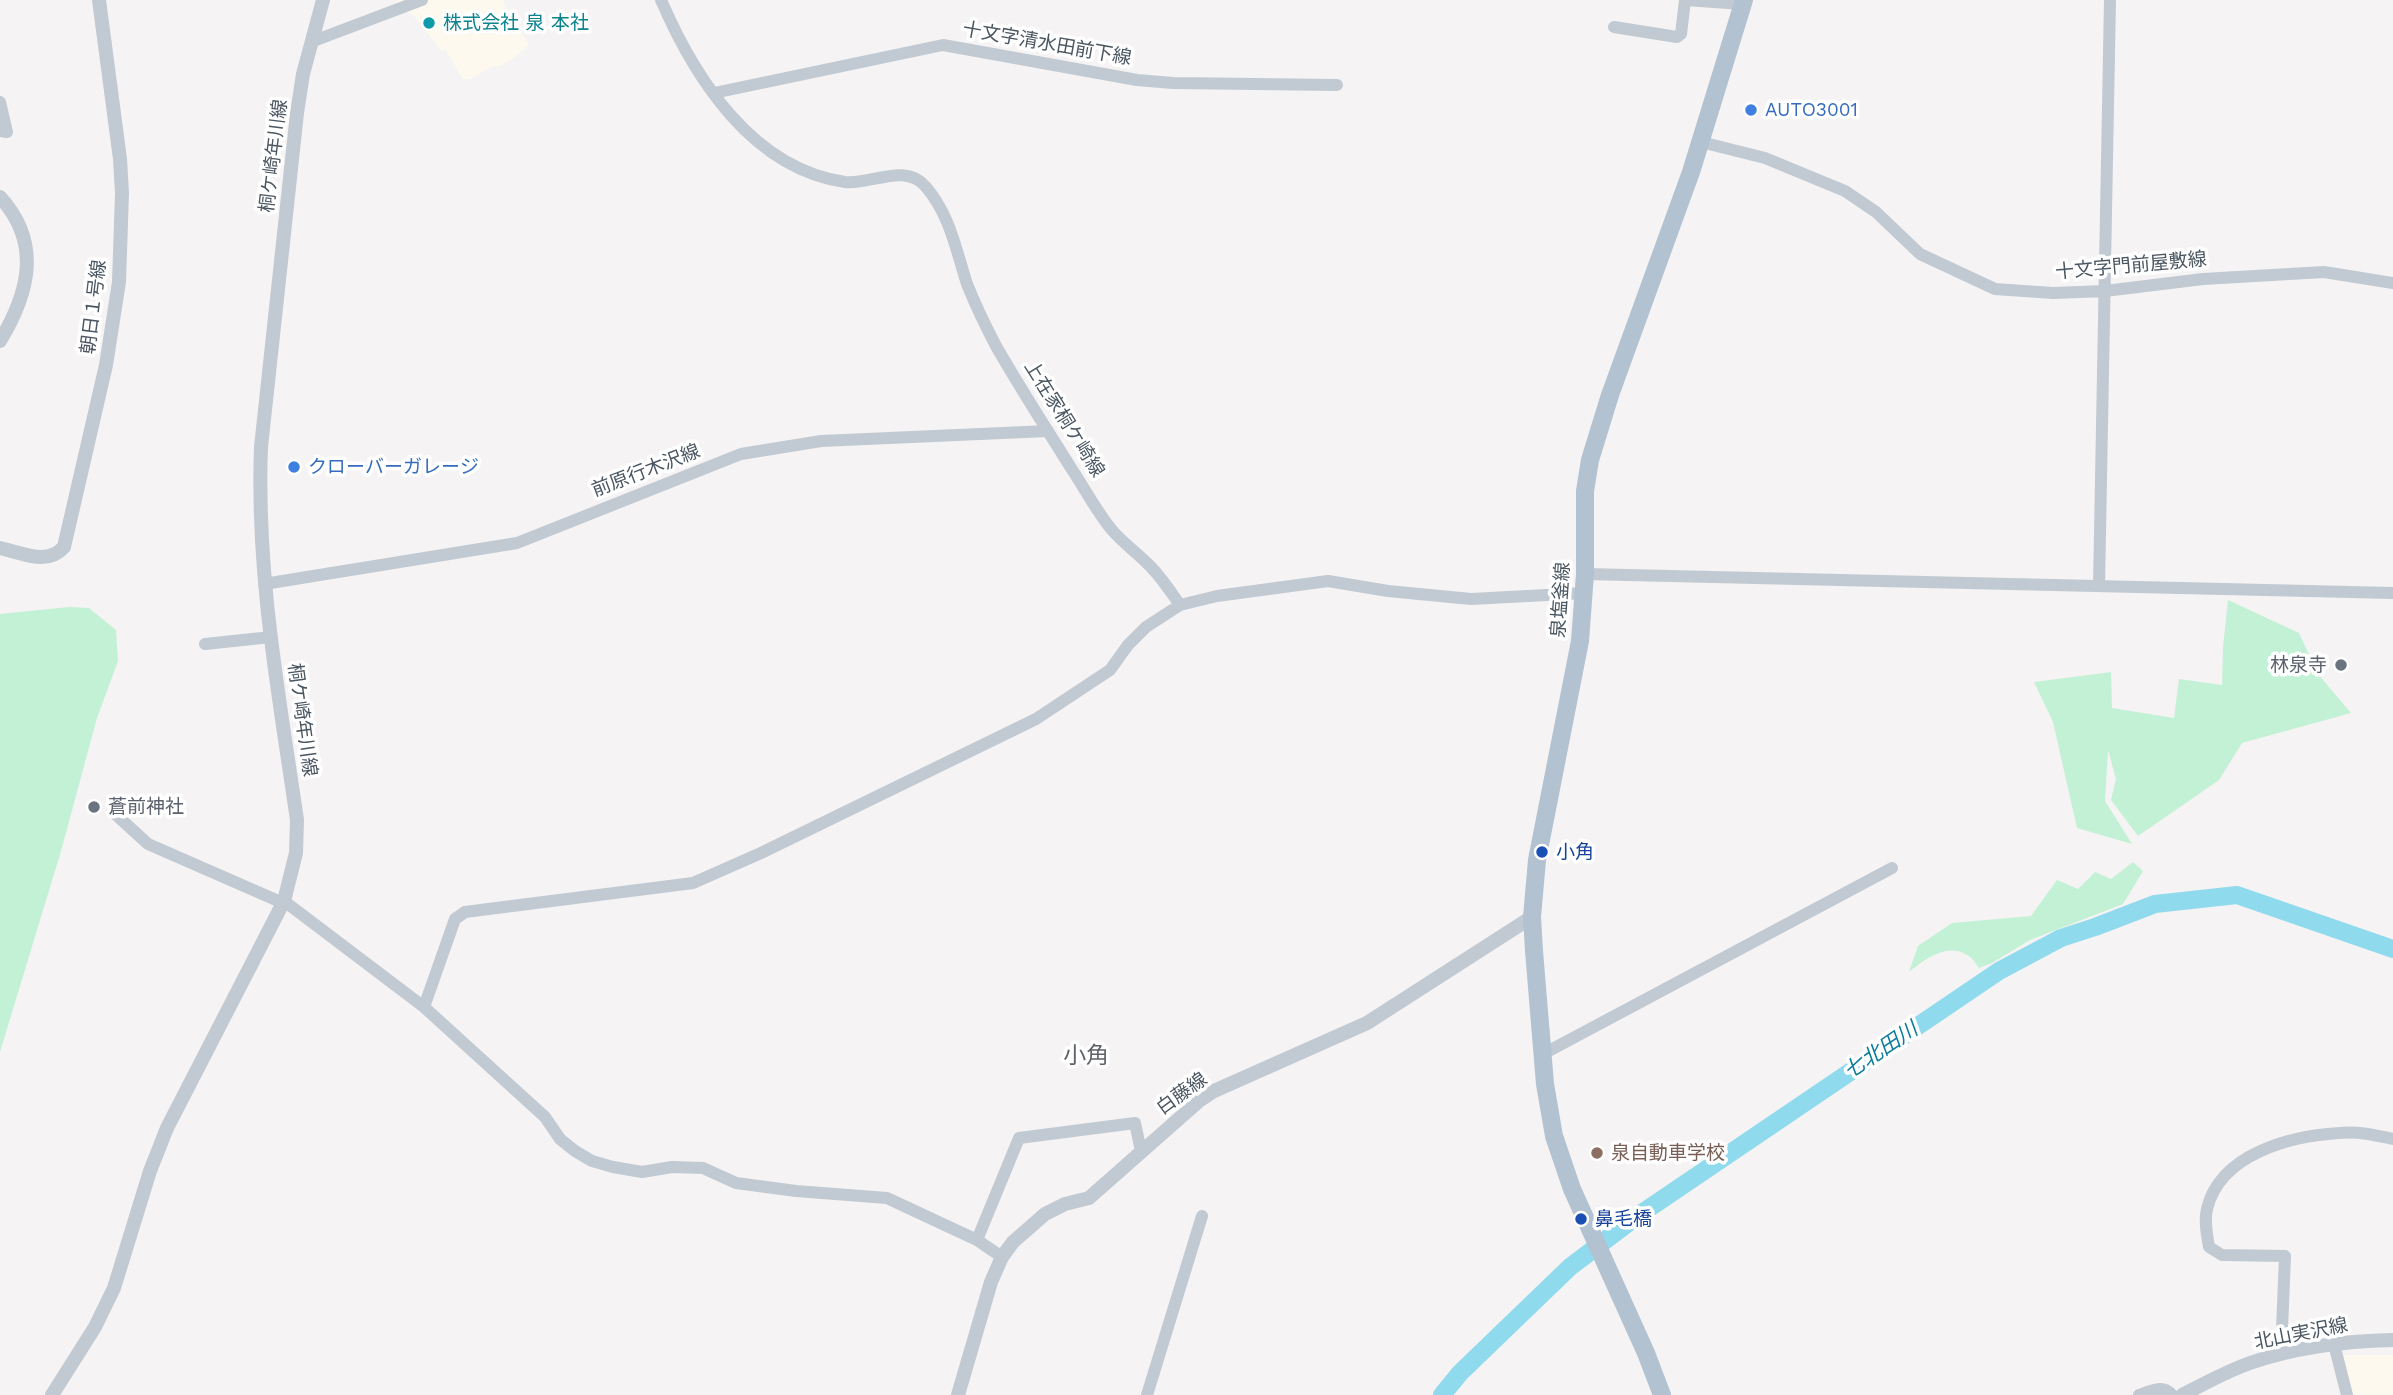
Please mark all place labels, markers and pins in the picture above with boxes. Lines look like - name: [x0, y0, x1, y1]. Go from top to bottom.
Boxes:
- place label: 株式会社 泉 本社: [443, 12, 589, 34]
- marker: 株式会社 泉 本社: [421, 15, 437, 31]
- place label: AUTO3001: [1765, 99, 1858, 121]
- marker: AUTO3001: [1743, 102, 1759, 118]
- place label: クローバーガレージ: [308, 456, 479, 478]
- marker: クローバーガレージ: [286, 459, 302, 475]
- place label: 林泉寺: [2270, 654, 2327, 676]
- marker: 林泉寺: [2333, 657, 2349, 673]
- place label: 蒼前神社: [108, 796, 184, 818]
- marker: 蒼前神社: [86, 799, 102, 815]
- place label: 小角: [1556, 841, 1594, 863]
- marker: 小角: [1534, 844, 1550, 860]
- place label: 泉自動車学校: [1611, 1142, 1725, 1164]
- marker: 泉自動車学校: [1589, 1145, 1605, 1161]
- place label: 鼻毛橋: [1595, 1208, 1652, 1230]
- marker: 鼻毛橋: [1573, 1211, 1589, 1227]

